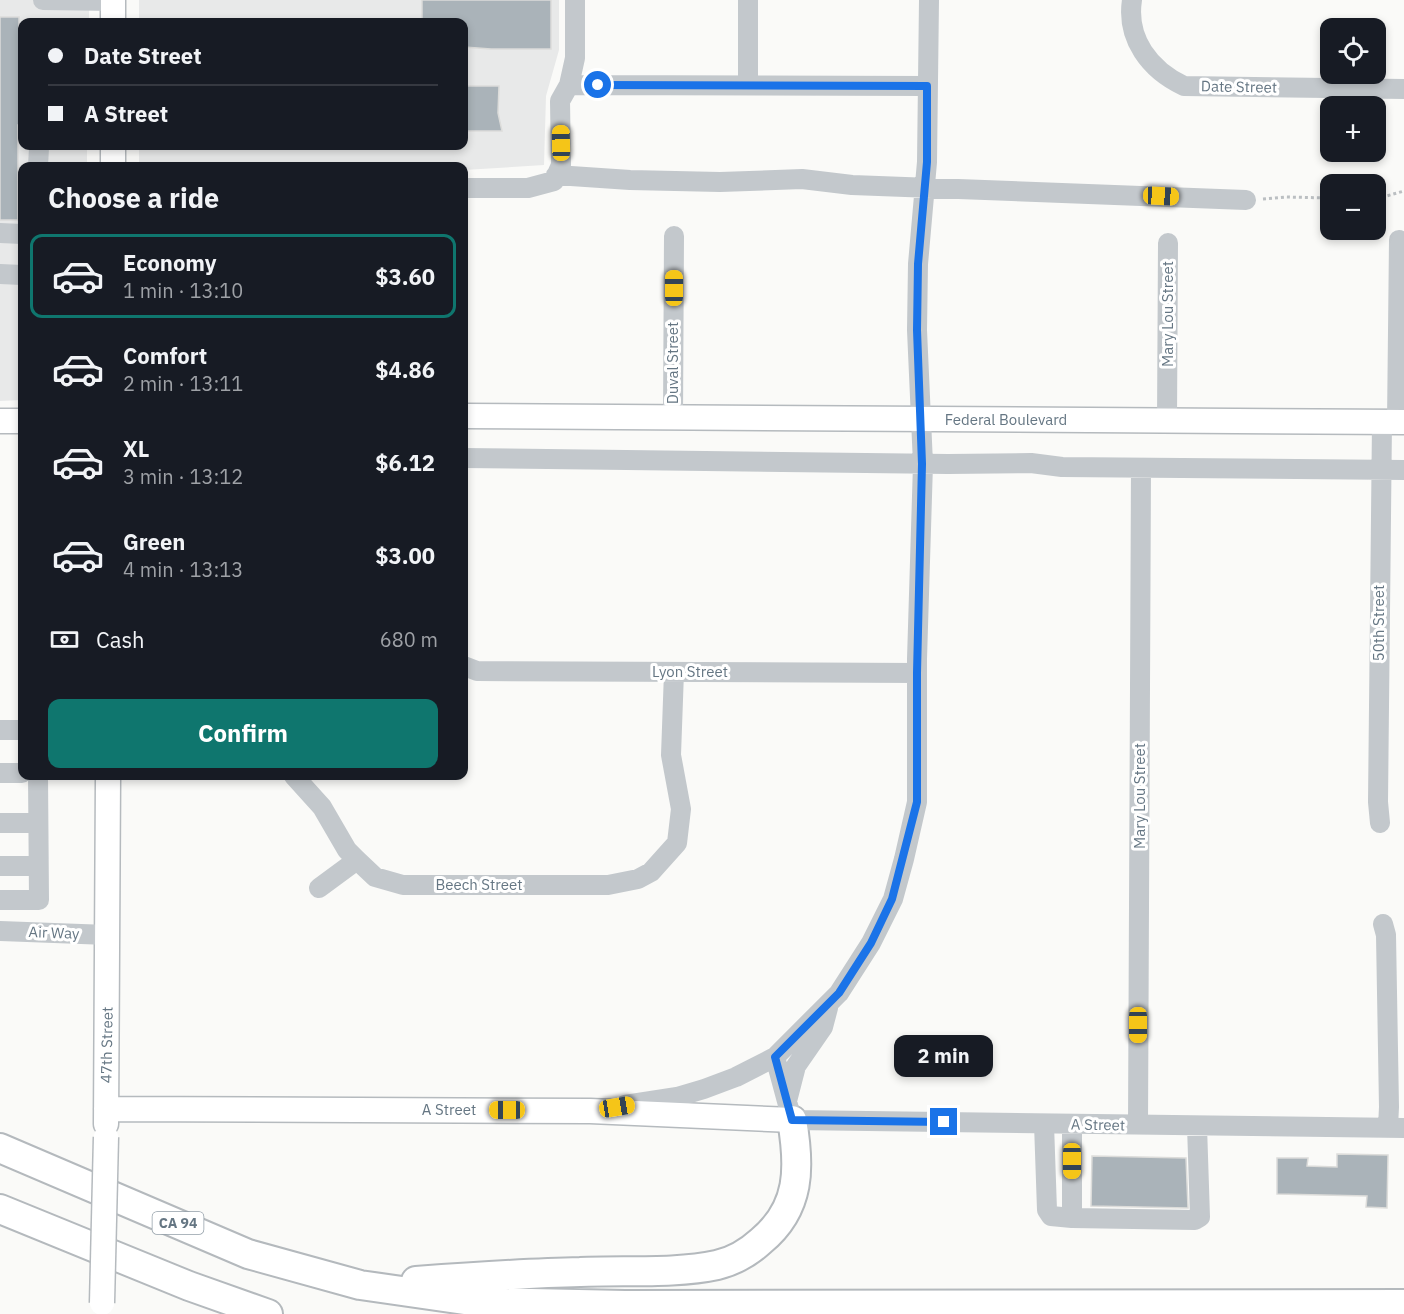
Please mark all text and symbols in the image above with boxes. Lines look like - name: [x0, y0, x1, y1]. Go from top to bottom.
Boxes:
- map controls: [1320, 18, 1386, 240]
- button: locate: [1320, 18, 1386, 84]
- text: Date Street: [84, 41, 202, 70]
- route start: [584, 71, 611, 98]
- street label: Date Street: [1201, 76, 1277, 97]
- button: +: [1320, 96, 1386, 162]
- text: A Street: [84, 99, 168, 128]
- car: [552, 125, 570, 161]
- button: −: [1320, 174, 1386, 240]
- text: Choose a ride: [48, 180, 219, 215]
- car: [1143, 186, 1179, 206]
- text: Economy: [123, 248, 217, 277]
- icon: car: [51, 249, 105, 303]
- street label: Mary Lou Street: [1158, 261, 1177, 367]
- text: $3.60: [375, 262, 435, 291]
- car: [665, 270, 683, 306]
- text: 1 min · 13:10: [123, 277, 243, 304]
- street label: Duval Street: [663, 322, 682, 404]
- text: Comfort: [123, 341, 207, 370]
- icon: car: [51, 342, 105, 396]
- text: $4.86: [375, 355, 435, 384]
- text: 2 min · 13:11: [123, 370, 243, 397]
- street label: Federal Boulevard: [945, 410, 1067, 429]
- text: XL: [123, 434, 149, 463]
- icon: car: [51, 435, 105, 489]
- text: $6.12: [375, 448, 435, 477]
- text: 3 min · 13:12: [123, 463, 243, 490]
- text: Green: [123, 527, 185, 556]
- icon: car: [51, 528, 105, 582]
- text: $3.00: [375, 541, 435, 570]
- text: 4 min · 13:13: [123, 556, 243, 583]
- street label: 50th Street: [1369, 585, 1388, 661]
- icon: cash: [48, 623, 81, 656]
- text: Cash: [96, 625, 145, 654]
- text: 680 m: [380, 626, 438, 653]
- street label: Lyon Street: [652, 662, 728, 681]
- button: Confirm: [48, 699, 438, 768]
- street label: Mary Lou Street: [1130, 743, 1149, 849]
- street label: Beech Street: [435, 875, 523, 894]
- street label: Air Way: [28, 922, 80, 943]
- street label: 47th Street: [96, 1007, 117, 1083]
- car: [1129, 1007, 1147, 1043]
- callout: 2 min: [894, 1035, 994, 1077]
- text: 2 min: [917, 1042, 970, 1069]
- car: [598, 1095, 636, 1119]
- street label: A Street: [422, 1100, 476, 1119]
- car: [489, 1101, 525, 1119]
- route end: [930, 1108, 957, 1135]
- street label: A Street: [1071, 1115, 1125, 1134]
- car: [1063, 1143, 1081, 1179]
- road number: CA 94: [152, 1212, 204, 1234]

